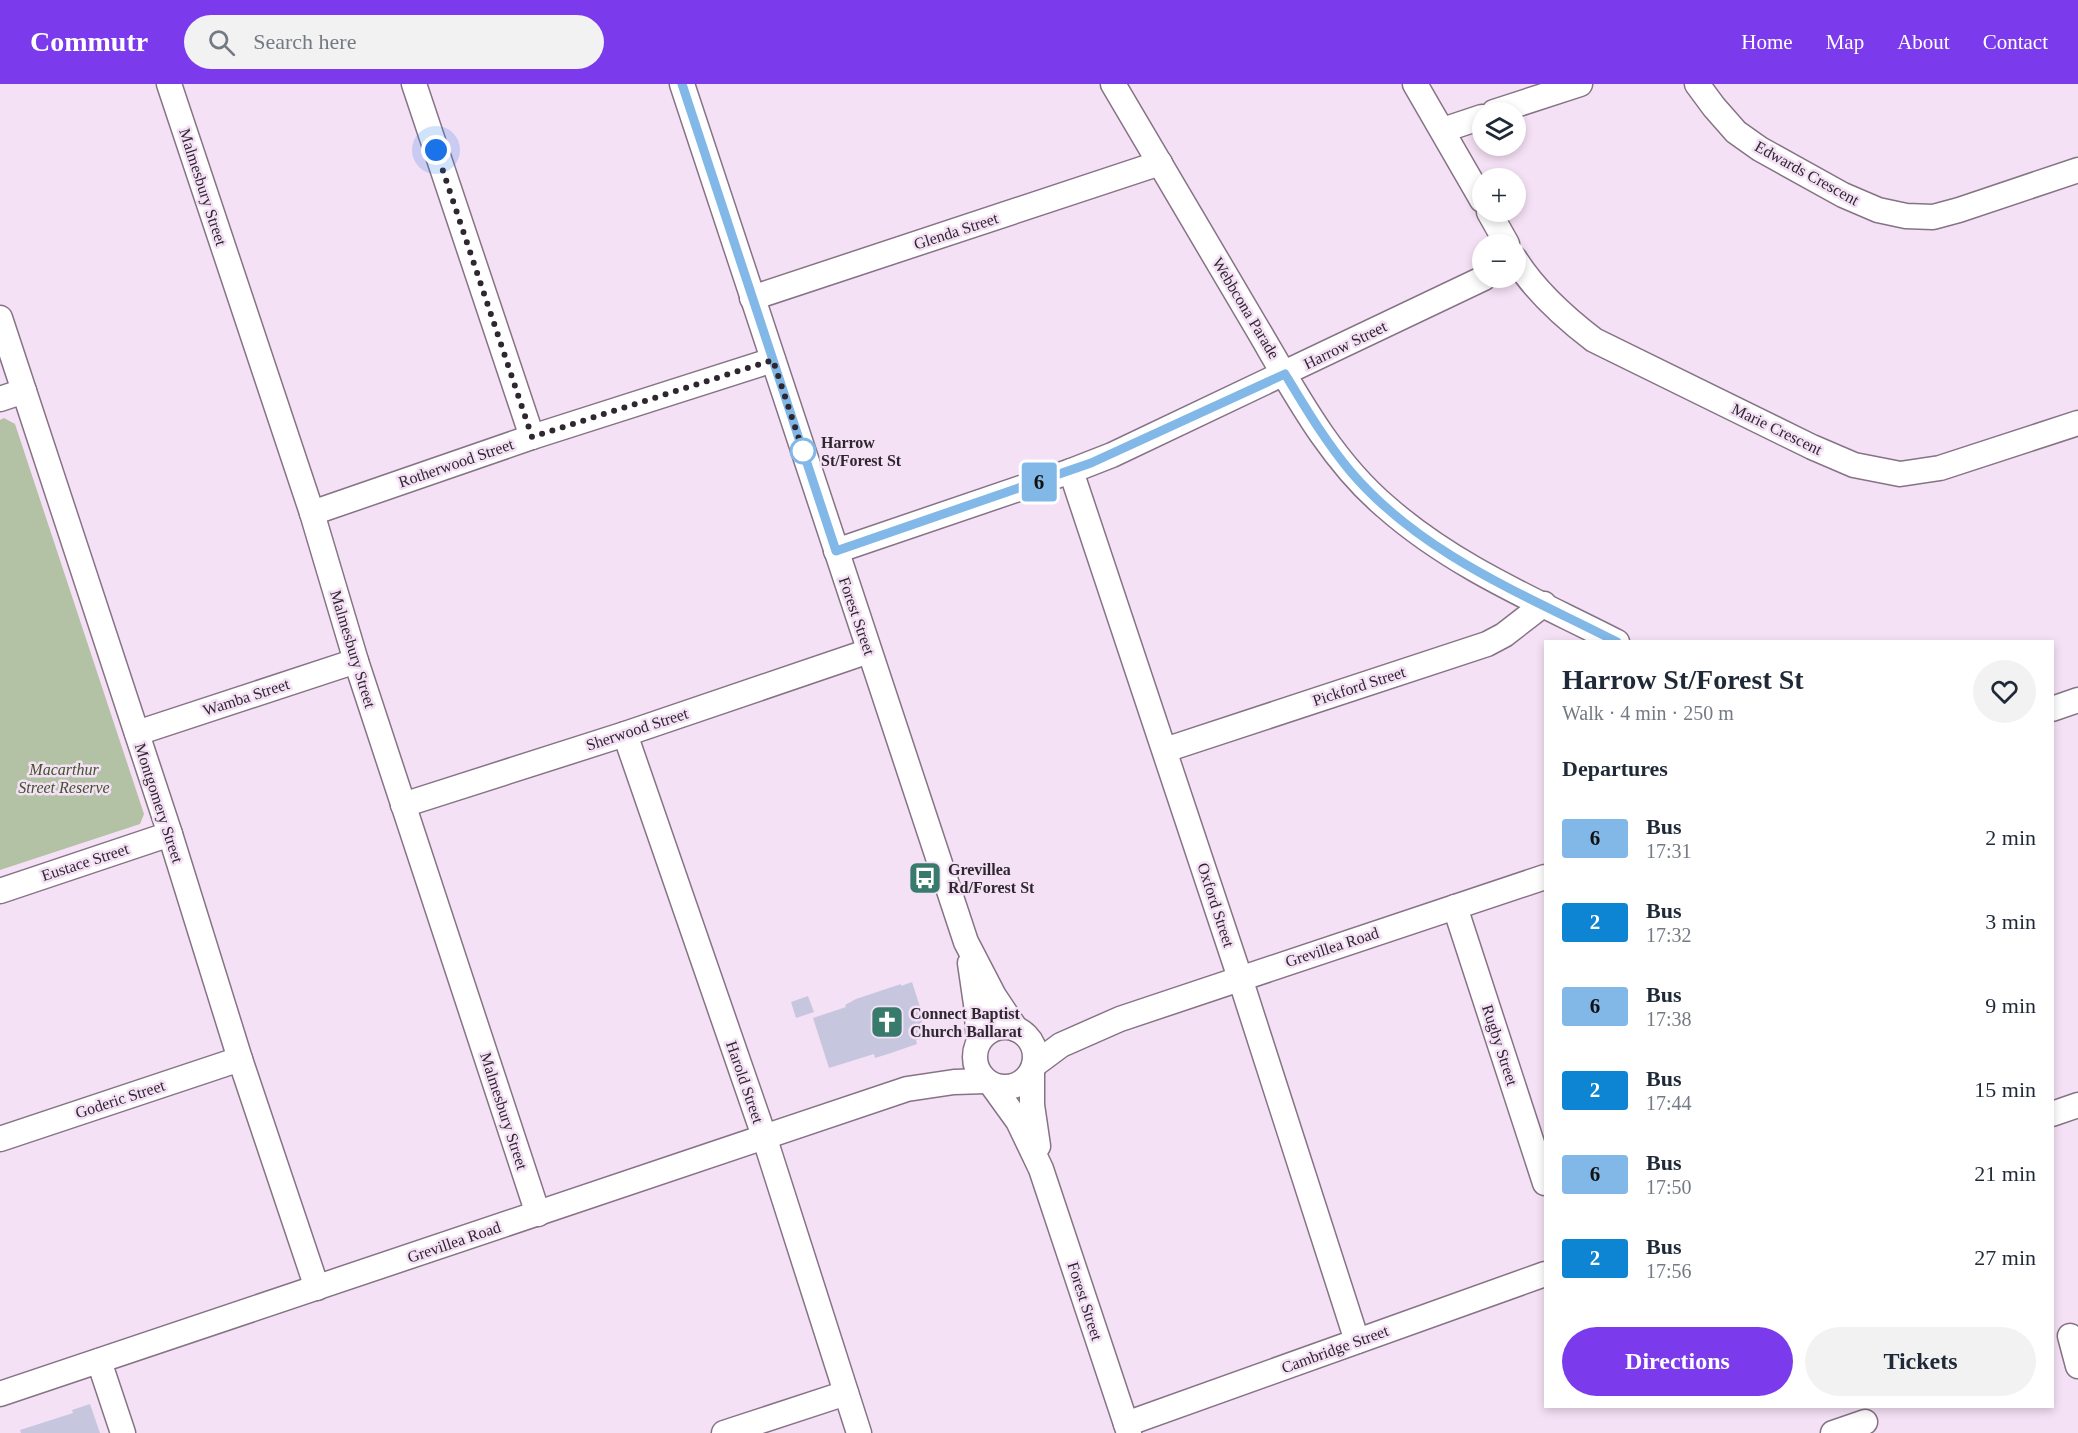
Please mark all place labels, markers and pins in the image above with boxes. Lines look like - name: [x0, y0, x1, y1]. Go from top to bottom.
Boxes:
- place label: Harrow St/Forest St: [821, 434, 902, 469]
- marker: Harrow St/Forest St: [790, 438, 816, 464]
- bus stop icon: Grevillea Rd/Forest St: [907, 860, 943, 896]
- place label: Grevillea Rd/Forest St: [948, 861, 1035, 896]
- church icon: Connect Baptist Church Ballarat: [869, 1004, 905, 1040]
- place label: Connect Baptist Church Ballarat: [910, 1005, 1023, 1040]

